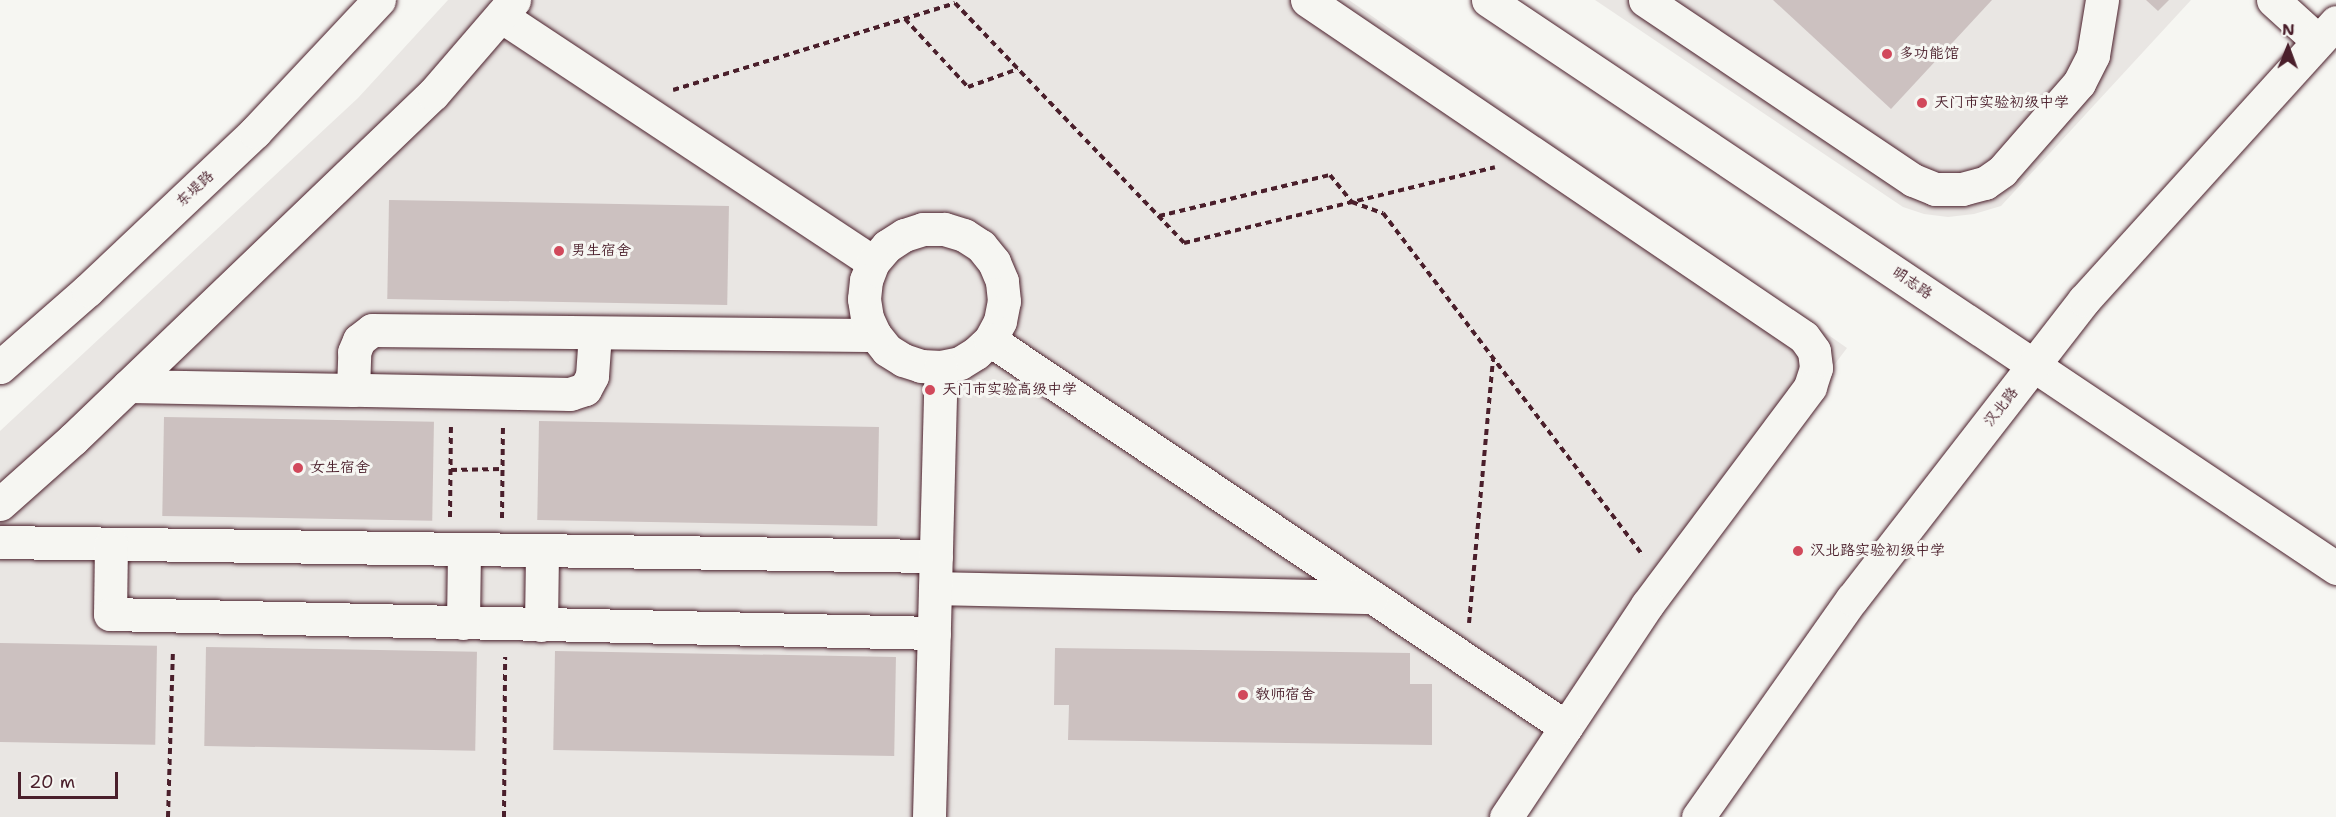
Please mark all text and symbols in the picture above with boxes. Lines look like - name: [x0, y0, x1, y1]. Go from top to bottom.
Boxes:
- north arrow: [2258, 18, 2318, 78]
- text: N: [2282, 19, 2295, 40]
- place label: 多功能馆: [1899, 45, 1959, 63]
- marker: 多功能馆: [1880, 47, 1894, 61]
- place label: 天门市实验初级中学: [1934, 94, 2069, 112]
- marker: 天门市实验初级中学: [1915, 96, 1929, 110]
- street label: 东堤路: [172, 167, 218, 211]
- place label: 男生宿舍: [571, 242, 631, 260]
- marker: 男生宿舍: [552, 244, 566, 258]
- street label: 明志路: [1888, 263, 1936, 303]
- place label: 天门市实验高级中学: [942, 381, 1077, 399]
- marker: 天门市实验高级中学: [923, 383, 937, 397]
- street label: 汉北路: [1980, 384, 2022, 430]
- place label: 女生宿舍: [310, 459, 370, 477]
- marker: 女生宿舍: [291, 461, 305, 475]
- place label: 汉北路实验初级中学: [1810, 542, 1945, 560]
- marker: 汉北路实验初级中学: [1791, 544, 1805, 558]
- place label: 教师宿舍: [1255, 686, 1315, 704]
- marker: 教师宿舍: [1236, 688, 1250, 702]
- scale bar: [21, 760, 122, 798]
- text: 20 m: [29, 770, 75, 794]

